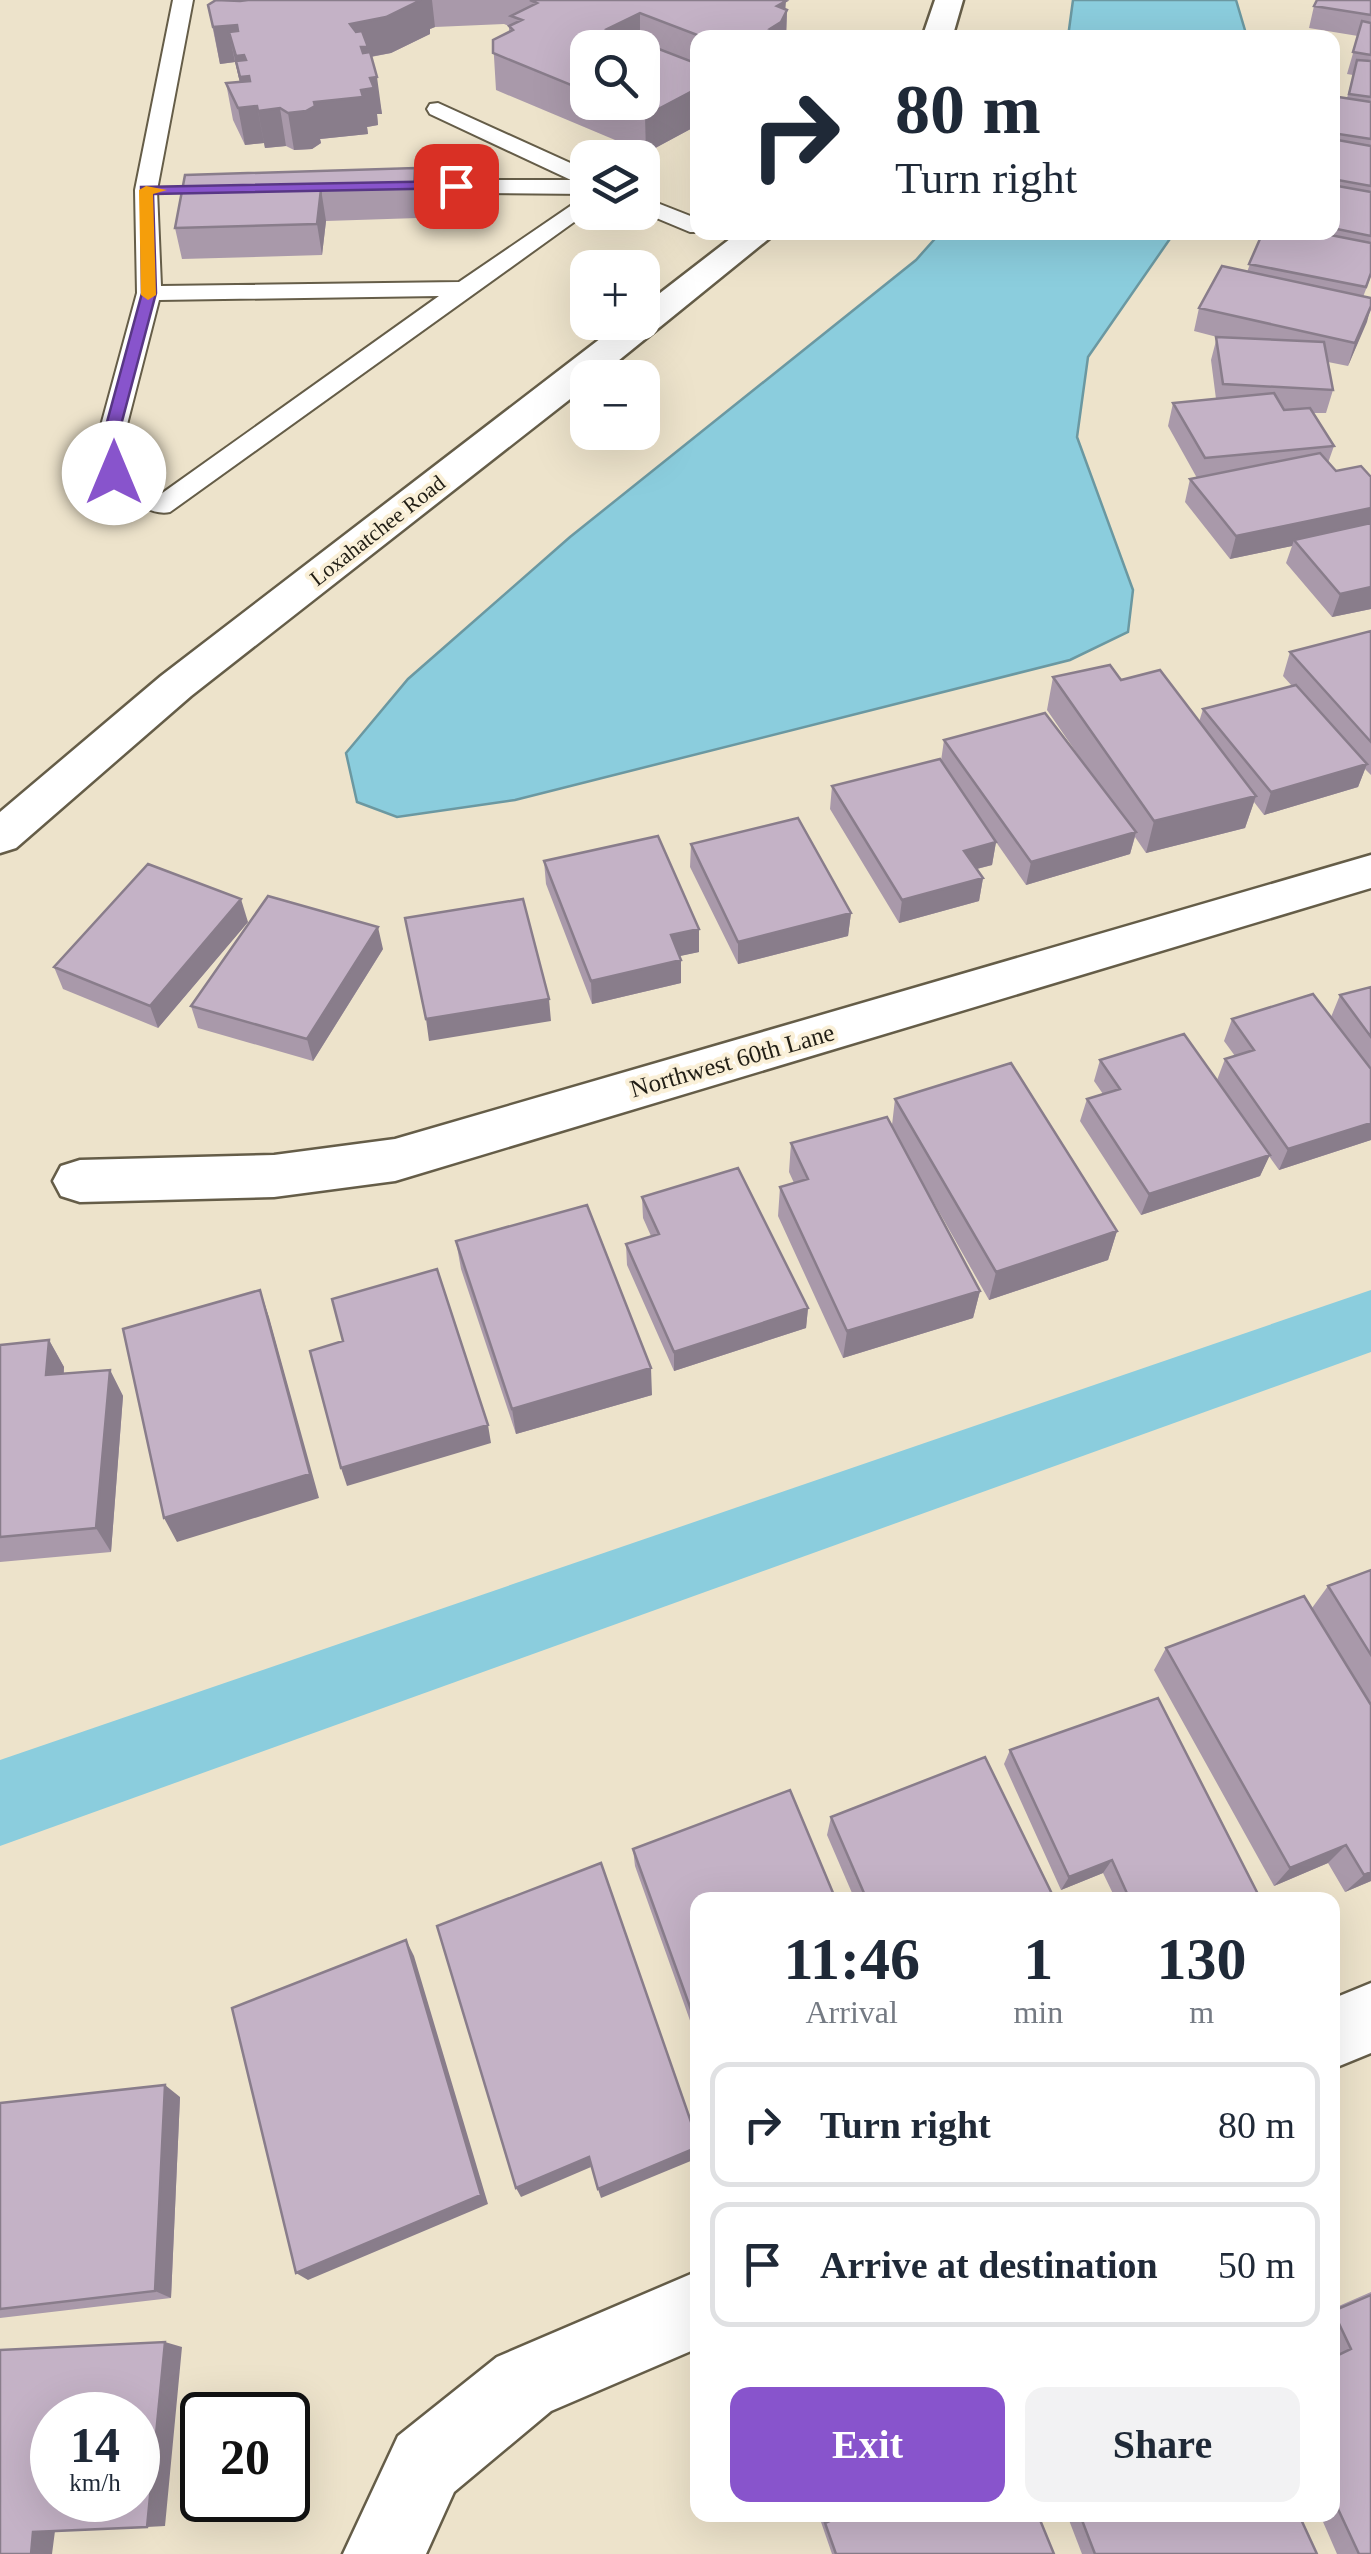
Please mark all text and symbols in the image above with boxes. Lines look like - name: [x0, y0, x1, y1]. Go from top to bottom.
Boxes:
- map controls: [570, 30, 660, 450]
- button: search: [570, 30, 660, 120]
- icon: right: [730, 70, 860, 200]
- text: 80 m: [895, 71, 1041, 148]
- button: layers: [570, 140, 660, 230]
- pin: [414, 144, 499, 229]
- text: Turn right: [895, 153, 1077, 203]
- icon: arrive: [429, 159, 484, 214]
- button: +: [570, 250, 660, 340]
- button: −: [570, 360, 660, 450]
- position arrow: [62, 421, 166, 525]
- street label: Loxahatchee Road: [305, 470, 450, 591]
- street label: Northwest 60th Lane: [627, 1018, 837, 1103]
- text: 11:46: [783, 1926, 920, 1992]
- text: 1: [1023, 1926, 1053, 1992]
- text: 130: [1157, 1926, 1247, 1992]
- text: Arrival: [806, 1994, 898, 2030]
- text: min: [1013, 1994, 1063, 2030]
- text: m: [1189, 1994, 1214, 2030]
- icon: right: [735, 2097, 790, 2152]
- text: Turn right: [820, 2104, 991, 2146]
- text: 80 m: [1218, 2104, 1295, 2146]
- icon: arrive: [735, 2237, 790, 2292]
- text: Arrive at destination: [820, 2244, 1158, 2286]
- text: 50 m: [1218, 2244, 1295, 2286]
- button: Exit: [730, 2387, 1005, 2502]
- button: Share: [1025, 2387, 1300, 2502]
- speed limit sign: 20: [180, 2392, 310, 2522]
- text: 14: [70, 2417, 120, 2473]
- text: km/h: [69, 2469, 121, 2496]

